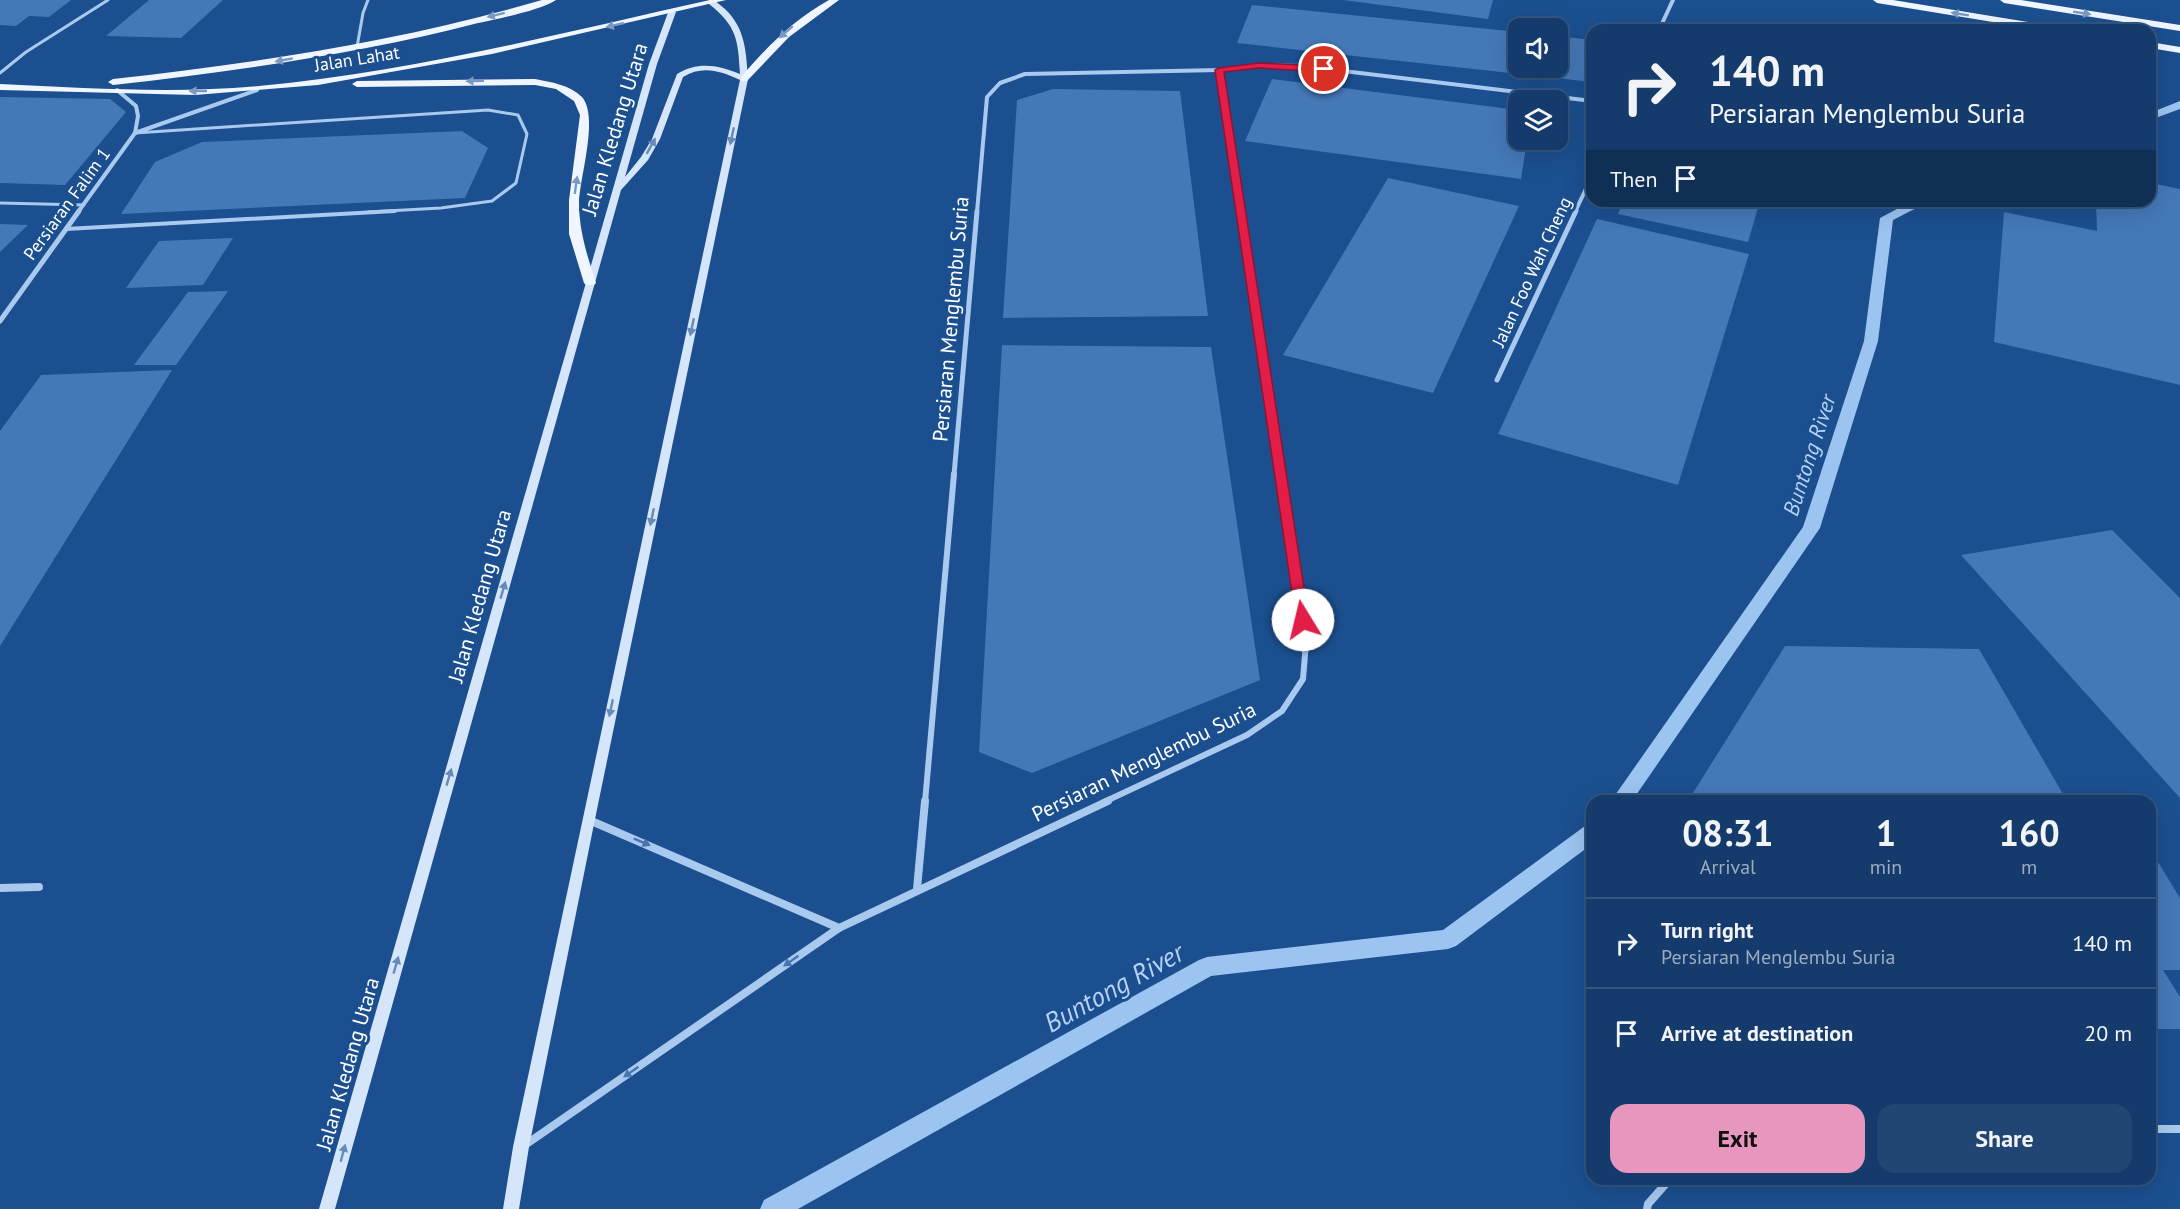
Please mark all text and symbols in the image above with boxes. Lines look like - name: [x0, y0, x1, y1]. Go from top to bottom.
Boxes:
- one-way arrow: [2073, 8, 2092, 17]
- one-way arrow: [1950, 9, 1969, 18]
- one-way arrow: [486, 11, 505, 21]
- map controls: [1508, 18, 1568, 150]
- button: sound: [1508, 18, 1568, 78]
- one-way arrow: [605, 21, 624, 30]
- one-way arrow: [779, 25, 794, 38]
- street label: Jalan Kledang Utara: [575, 39, 654, 219]
- street label: Jalan Lahat: [312, 40, 401, 77]
- pin: [1298, 43, 1349, 94]
- text: 140 m: [1709, 43, 1825, 98]
- icon: right: [1610, 48, 1688, 126]
- icon: arrive: [1307, 52, 1340, 85]
- one-way arrow: [275, 56, 294, 65]
- one-way arrow: [465, 76, 484, 86]
- one-way arrow: [189, 86, 208, 96]
- button: layers: [1508, 90, 1568, 150]
- text: Persiaran Menglembu Suria: [1709, 96, 2025, 130]
- one-way arrow: [727, 126, 737, 145]
- one-way arrow: [646, 137, 656, 154]
- street label: Persiaran Falim 1: [18, 143, 115, 264]
- icon: arrive: [1669, 162, 1702, 195]
- text: Then: [1610, 165, 1657, 193]
- one-way arrow: [571, 175, 581, 194]
- street label: Jalan Foo Wah Cheng: [1486, 193, 1576, 351]
- street label: Persiaran Menglembu Suria: [926, 195, 975, 443]
- one-way arrow: [687, 317, 696, 336]
- water label: Buntong River: [1776, 389, 1842, 519]
- street label: Jalan Kledang Utara: [442, 506, 517, 686]
- one-way arrow: [647, 508, 656, 527]
- one-way arrow: [498, 581, 508, 599]
- position arrow: [1271, 588, 1335, 652]
- street label: Persiaran Menglembu Suria: [1027, 695, 1260, 828]
- one-way arrow: [606, 699, 616, 717]
- one-way arrow: [445, 768, 454, 786]
- text: 08:31: [1682, 809, 1774, 856]
- text: 1: [1876, 809, 1896, 856]
- text: 160: [1999, 809, 2060, 856]
- one-way arrow: [633, 838, 650, 847]
- text: Arrival: [1700, 854, 1756, 880]
- text: min: [1870, 854, 1902, 880]
- text: m: [2021, 854, 2037, 880]
- text: Turn right: [1661, 916, 1753, 944]
- icon: right: [1610, 927, 1643, 960]
- text: 140 m: [2072, 929, 2132, 957]
- water label: Buntong River: [1038, 934, 1191, 1039]
- text: Persiaran Menglembu Suria: [1661, 944, 1895, 970]
- one-way arrow: [783, 955, 799, 966]
- one-way arrow: [392, 956, 401, 974]
- street label: Jalan Kledang Utara: [310, 974, 385, 1154]
- icon: arrive: [1610, 1017, 1643, 1050]
- text: Arrive at destination: [1661, 1019, 1853, 1047]
- text: 20 m: [2084, 1019, 2132, 1047]
- one-way arrow: [623, 1066, 639, 1078]
- button: Exit: [1610, 1104, 1865, 1173]
- button: Share: [1877, 1104, 2132, 1173]
- one-way arrow: [339, 1143, 348, 1161]

